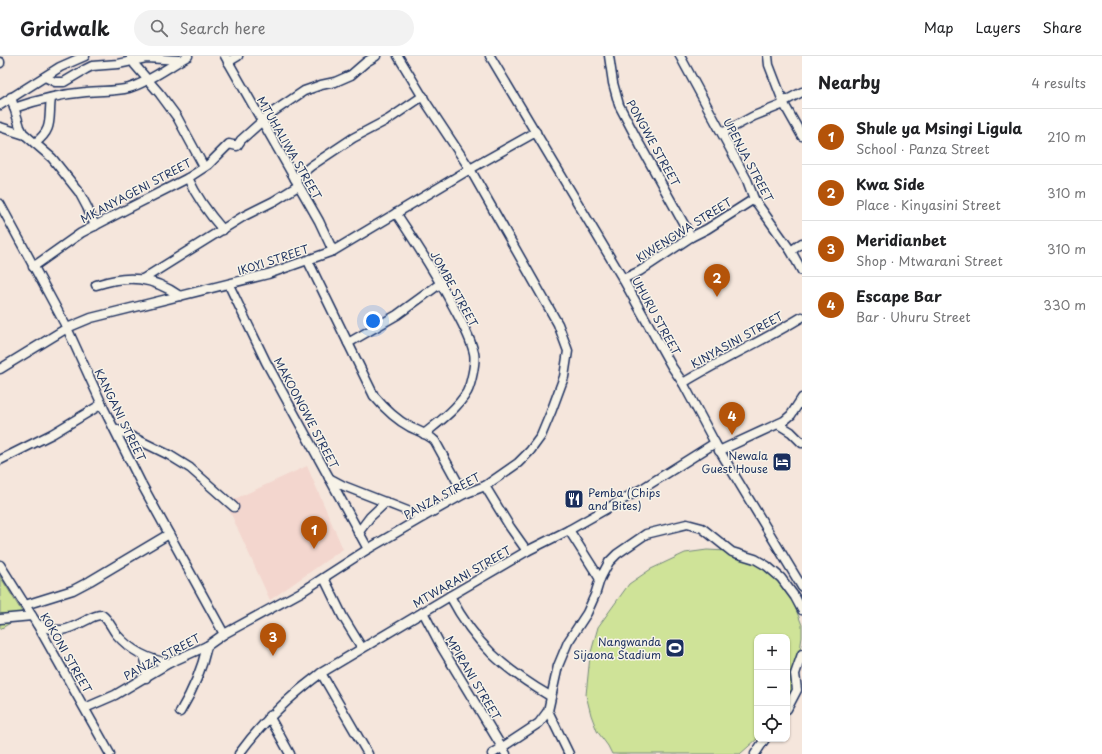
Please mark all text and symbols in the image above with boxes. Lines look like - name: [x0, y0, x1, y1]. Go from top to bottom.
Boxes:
- search box: [134, 10, 414, 46]
- text: Gridwalk: [20, 14, 110, 42]
- text: Search here: [180, 16, 265, 39]
- icon: search: [148, 17, 170, 39]
- text: Map: [924, 17, 954, 38]
- text: Layers: [976, 17, 1021, 38]
- text: Share: [1043, 17, 1082, 38]
- text: Nearby: [818, 69, 880, 95]
- text: 4 results: [1032, 73, 1086, 92]
- street label: MTUHALIWA STREET: [253, 93, 326, 203]
- street label: PONGWE STREET: [623, 96, 685, 190]
- street label: UPENJA STREET: [719, 115, 778, 205]
- text: Shule ya Msingi Ligula: [856, 116, 1022, 139]
- text: 1: [828, 127, 834, 146]
- text: 210 m: [1047, 127, 1086, 146]
- text: School · Panza Street: [856, 139, 990, 158]
- street label: MKANYAGENI STREET: [77, 154, 195, 227]
- text: Kwa Side: [856, 172, 925, 195]
- text: 2: [826, 183, 836, 202]
- text: 310 m: [1047, 183, 1086, 202]
- street label: KIWENGWA STREET: [633, 193, 735, 266]
- text: Place · Kinyasini Street: [856, 195, 1001, 214]
- text: Meridianbet: [856, 228, 947, 251]
- text: 3: [827, 239, 835, 258]
- text: 310 m: [1047, 239, 1086, 258]
- street label: IKOYI STREET: [235, 240, 311, 279]
- street label: JOMBE STREET: [427, 248, 483, 330]
- text: Shop · Mtwarani Street: [856, 251, 1003, 270]
- pin: 2: [704, 264, 730, 297]
- street label: UHURU STREET: [628, 274, 685, 358]
- text: Escape Bar: [856, 284, 942, 307]
- text: 4: [827, 295, 835, 314]
- text: 330 m: [1043, 295, 1086, 314]
- street label: KINYASINI STREET: [688, 307, 786, 372]
- text: Bar · Uhuru Street: [856, 307, 971, 326]
- your location: [363, 311, 383, 331]
- street label: MAKOONGWE STREET: [270, 354, 343, 472]
- street label: KANGANI STREET: [91, 366, 151, 464]
- pin: 4: [719, 402, 745, 435]
- place label: Newala Guest House: [701, 447, 768, 477]
- hotel icon: Newala Guest House: [771, 451, 793, 473]
- street label: PANZA STREET: [400, 468, 484, 523]
- place label: Pemba (Chips and Bites): [588, 484, 660, 514]
- restaurant icon: Pemba (Chips and Bites): [563, 488, 585, 510]
- pin: 1: [301, 516, 327, 549]
- street label: MTWARANI STREET: [409, 541, 514, 612]
- street label: KOKONI STREET: [37, 610, 97, 696]
- pin: 3: [260, 623, 286, 656]
- street label: PANZA STREET: [120, 629, 204, 684]
- street label: MPIRANI STREET: [442, 632, 506, 724]
- place label: Nangwanda Sijaona Stadium: [573, 633, 661, 663]
- map controls: [754, 634, 790, 742]
- button: +: [754, 634, 790, 670]
- sports icon: Nangwanda Sijaona Stadium: [664, 637, 686, 659]
- button: −: [754, 670, 790, 706]
- button: locate: [754, 706, 790, 742]

